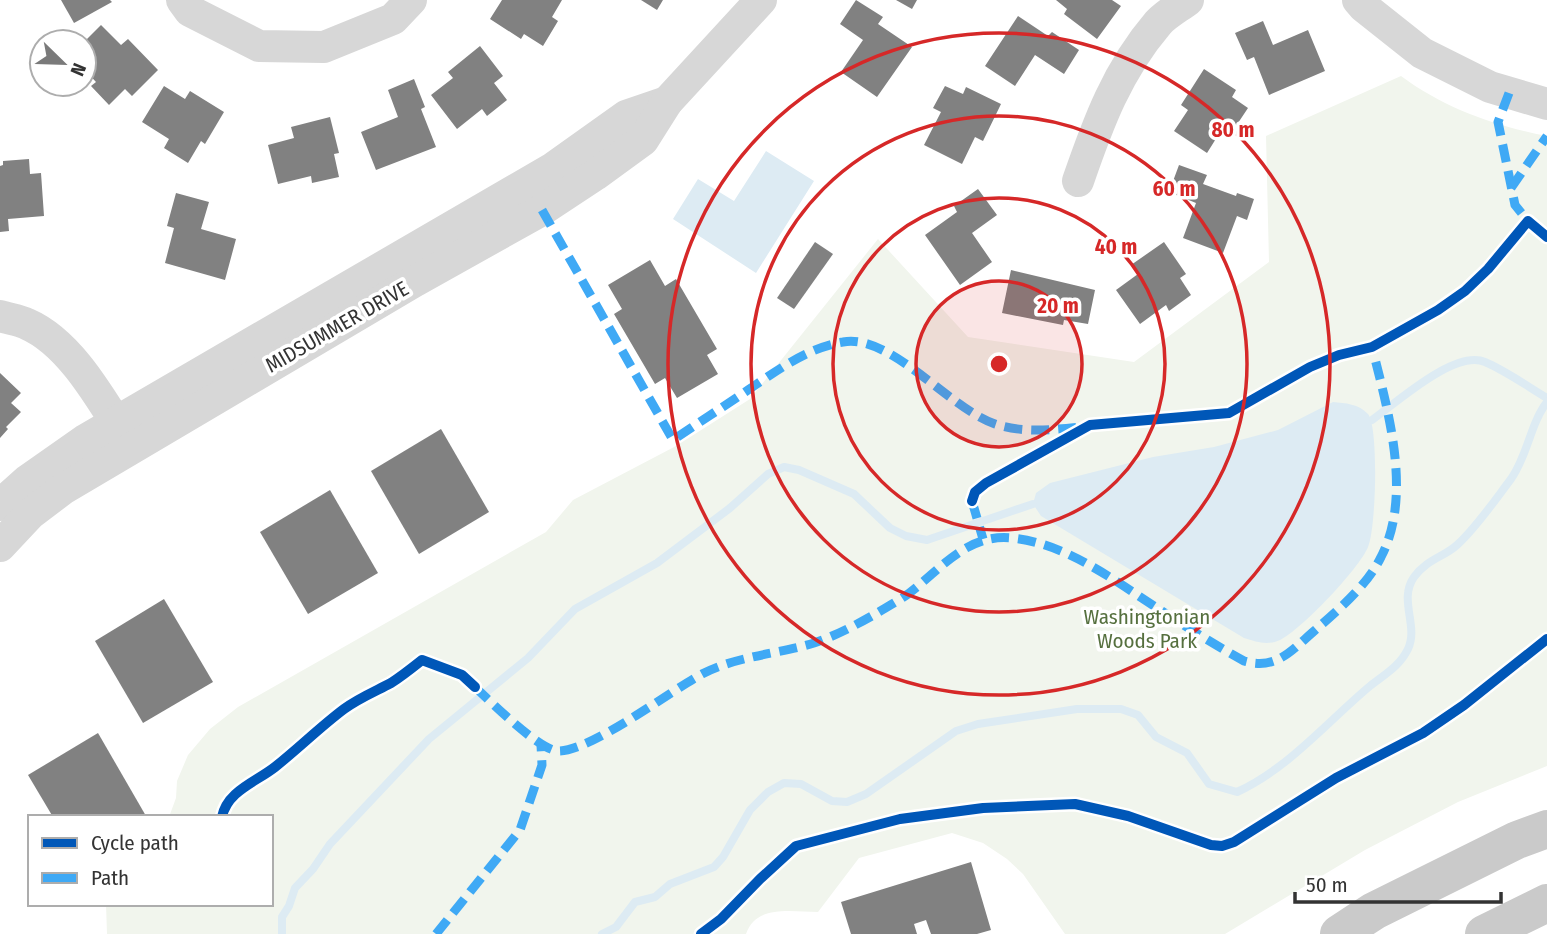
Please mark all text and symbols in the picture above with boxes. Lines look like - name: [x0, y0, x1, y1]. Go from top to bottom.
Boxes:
- north arrow: [28, 28, 98, 98]
- text: N: [65, 60, 91, 79]
- text: 80 m: [1212, 117, 1254, 143]
- text: 60 m: [1153, 176, 1195, 202]
- text: 40 m: [1095, 234, 1137, 260]
- street label: MIDSUMMER DRIVE: [261, 275, 413, 379]
- text: 20 m: [1036, 293, 1079, 319]
- centre of rings: [987, 352, 1011, 376]
- park label: Washingtonian Woods Park: [1084, 604, 1210, 654]
- legend: [28, 815, 273, 906]
- text: Cycle path: [91, 830, 179, 856]
- scale bar: [1295, 860, 1502, 904]
- text: Path: [91, 865, 129, 891]
- text: 50 m: [1306, 872, 1348, 898]

